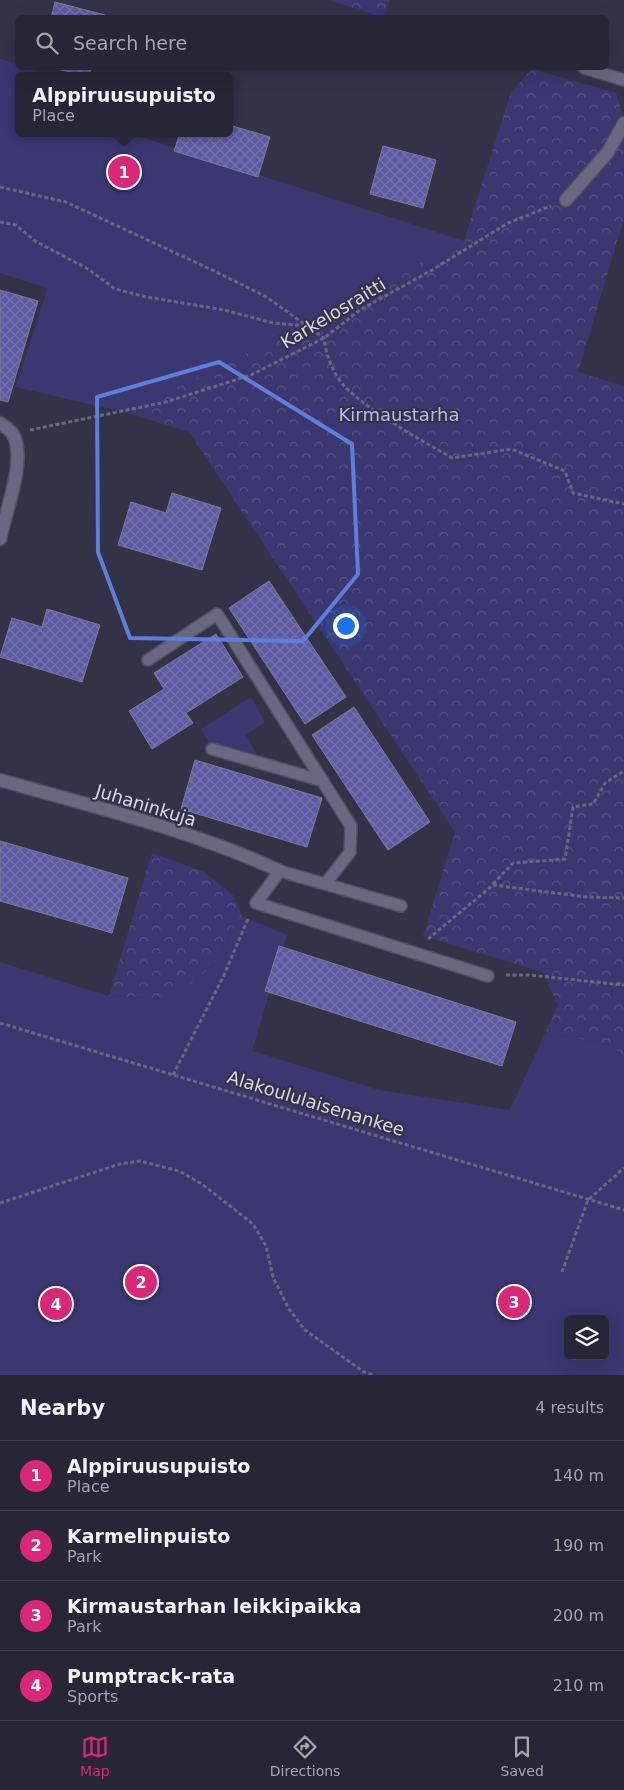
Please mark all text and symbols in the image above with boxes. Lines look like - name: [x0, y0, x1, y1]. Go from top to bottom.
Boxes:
- search box: [15, 15, 609, 70]
- icon: search: [33, 29, 61, 57]
- text: Search here: [73, 32, 187, 54]
- popup: [15, 72, 233, 137]
- text: Alppiruusupuisto: [32, 84, 216, 106]
- text: Place: [32, 106, 75, 125]
- pin: 1: [108, 153, 140, 191]
- street label: Karkelosraitti: [277, 273, 389, 353]
- park label: Kirmaustarha: [339, 404, 459, 425]
- your location: [333, 613, 359, 639]
- street label: Juhaninkuja: [92, 779, 199, 830]
- street label: Alakoululaisenankee: [225, 1066, 407, 1140]
- pin: 2: [125, 1263, 157, 1301]
- pin: 3: [498, 1283, 530, 1321]
- pin: 4: [40, 1285, 72, 1323]
- map controls: [564, 1315, 609, 1360]
- button: layers: [564, 1315, 609, 1360]
- text: Nearby: [20, 1396, 105, 1420]
- text: 4 results: [535, 1398, 604, 1417]
- text: Alppiruusupuisto: [67, 1455, 250, 1477]
- text: 1: [30, 1466, 42, 1485]
- text: 140 m: [553, 1466, 604, 1485]
- text: Place: [67, 1477, 110, 1496]
- text: Karmelinpuisto: [67, 1525, 230, 1547]
- text: 2: [30, 1536, 42, 1555]
- text: 190 m: [553, 1536, 604, 1555]
- text: Park: [67, 1547, 102, 1566]
- text: Kirmaustarhan leikkipaikka: [67, 1595, 362, 1617]
- text: 3: [30, 1606, 42, 1625]
- text: 200 m: [553, 1606, 604, 1625]
- text: Park: [67, 1617, 102, 1636]
- text: Pumptrack-rata: [67, 1665, 235, 1687]
- text: 4: [30, 1676, 42, 1695]
- text: 210 m: [553, 1676, 604, 1695]
- text: Sports: [67, 1687, 118, 1706]
- tab: Map: [80, 1733, 110, 1779]
- tab: Directions: [270, 1733, 340, 1779]
- tab: Saved: [501, 1733, 544, 1779]

